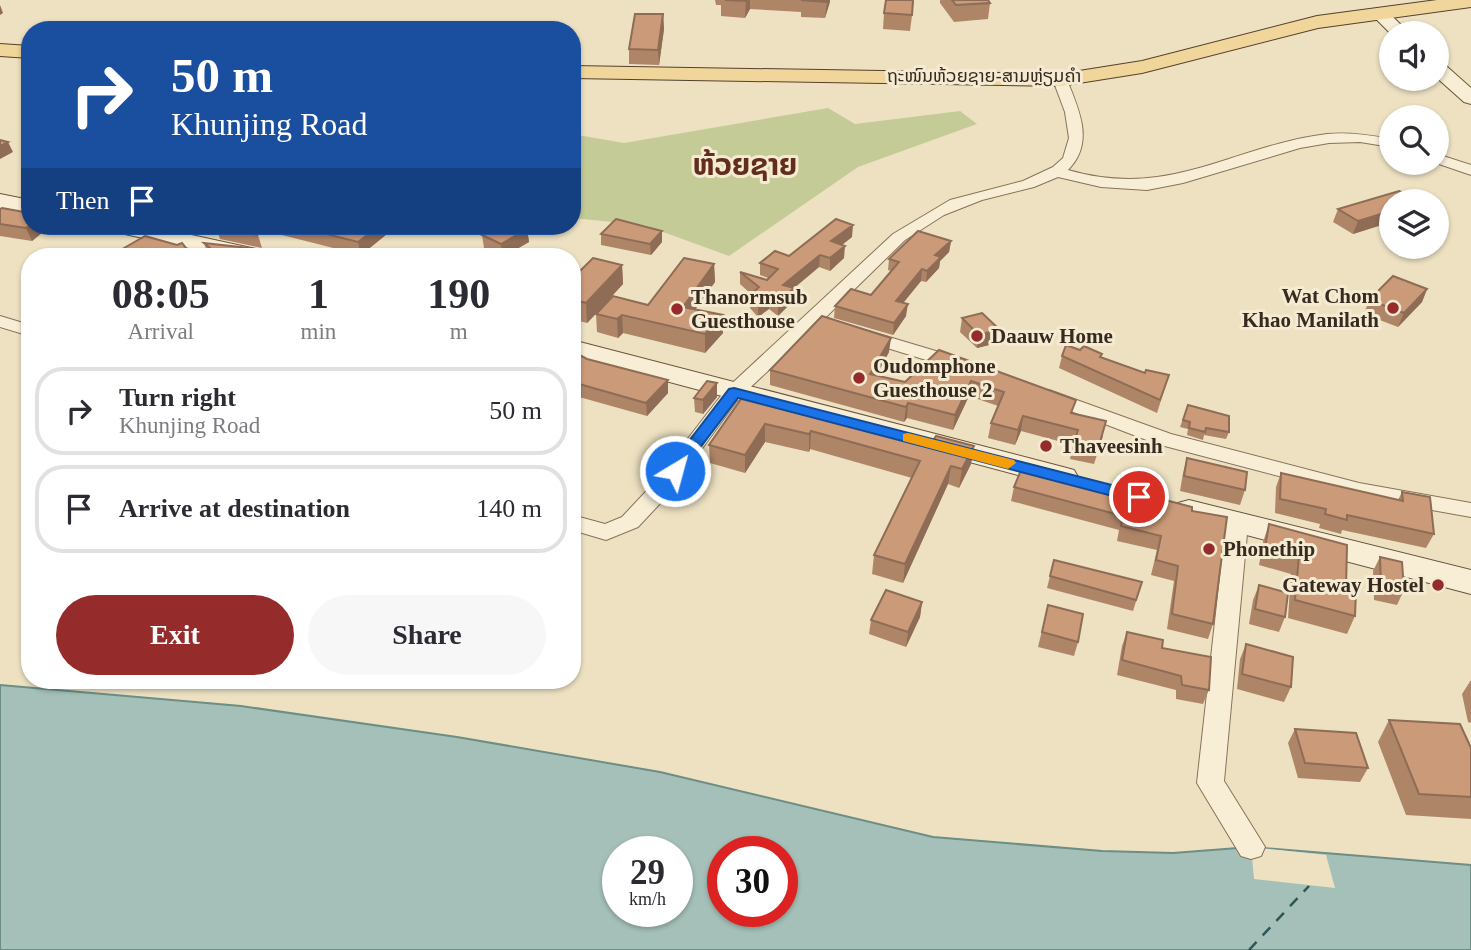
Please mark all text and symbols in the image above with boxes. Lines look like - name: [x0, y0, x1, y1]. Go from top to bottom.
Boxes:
- map controls: [1379, 21, 1449, 259]
- button: sound: [1379, 21, 1449, 91]
- text: 50 m: [171, 48, 273, 103]
- icon: right: [56, 49, 147, 140]
- street label: ຖະໜົນຫ້ວຍຊາຍ-ສາມຫຼ່ຽມຄຳ: [887, 66, 1081, 87]
- button: search: [1379, 105, 1449, 175]
- text: Khunjing Road: [171, 106, 367, 142]
- district label: ຫ້ວຍຊາຍ: [693, 148, 797, 181]
- icon: arrive: [123, 182, 161, 220]
- text: Then: [56, 186, 109, 215]
- button: layers: [1379, 189, 1449, 259]
- text: 08:05: [112, 271, 210, 317]
- text: 1: [308, 271, 329, 317]
- text: 190: [427, 271, 490, 317]
- place label: Wat Chom Khao Manilath: [1242, 284, 1379, 332]
- place label: Thanormsub Guesthouse: [691, 285, 808, 333]
- marker: Wat Chom Khao Manilath: [1385, 300, 1401, 316]
- marker: Thanormsub Guesthouse: [669, 301, 685, 317]
- text: Arrival: [128, 319, 194, 344]
- text: min: [301, 319, 336, 344]
- text: m: [450, 319, 468, 344]
- place label: Daauw Home: [991, 324, 1113, 348]
- marker: Daauw Home: [969, 328, 985, 344]
- place label: Oudomphone Guesthouse 2: [873, 354, 996, 402]
- marker: Oudomphone Guesthouse 2: [851, 370, 867, 386]
- text: Turn right: [119, 383, 236, 412]
- icon: right: [60, 392, 98, 430]
- text: 50 m: [489, 396, 542, 425]
- text: Khunjing Road: [119, 413, 260, 438]
- position arrow: [638, 434, 712, 508]
- place label: Thaveesinh: [1060, 434, 1163, 458]
- marker: Thaveesinh: [1038, 438, 1054, 454]
- pin: [1109, 467, 1169, 527]
- icon: arrive: [1120, 478, 1158, 516]
- icon: arrive: [60, 490, 98, 528]
- text: Arrive at destination: [119, 494, 350, 523]
- text: 140 m: [476, 494, 542, 523]
- place label: Phonethip: [1223, 537, 1315, 561]
- marker: Phonethip: [1201, 541, 1217, 557]
- place label: Gateway Hostel: [1282, 573, 1424, 597]
- marker: Gateway Hostel: [1430, 577, 1446, 593]
- button: Exit: [56, 595, 294, 675]
- button: Share: [308, 595, 546, 675]
- speed limit sign: 30: [707, 836, 798, 927]
- text: 29: [630, 853, 665, 892]
- text: km/h: [629, 889, 666, 909]

